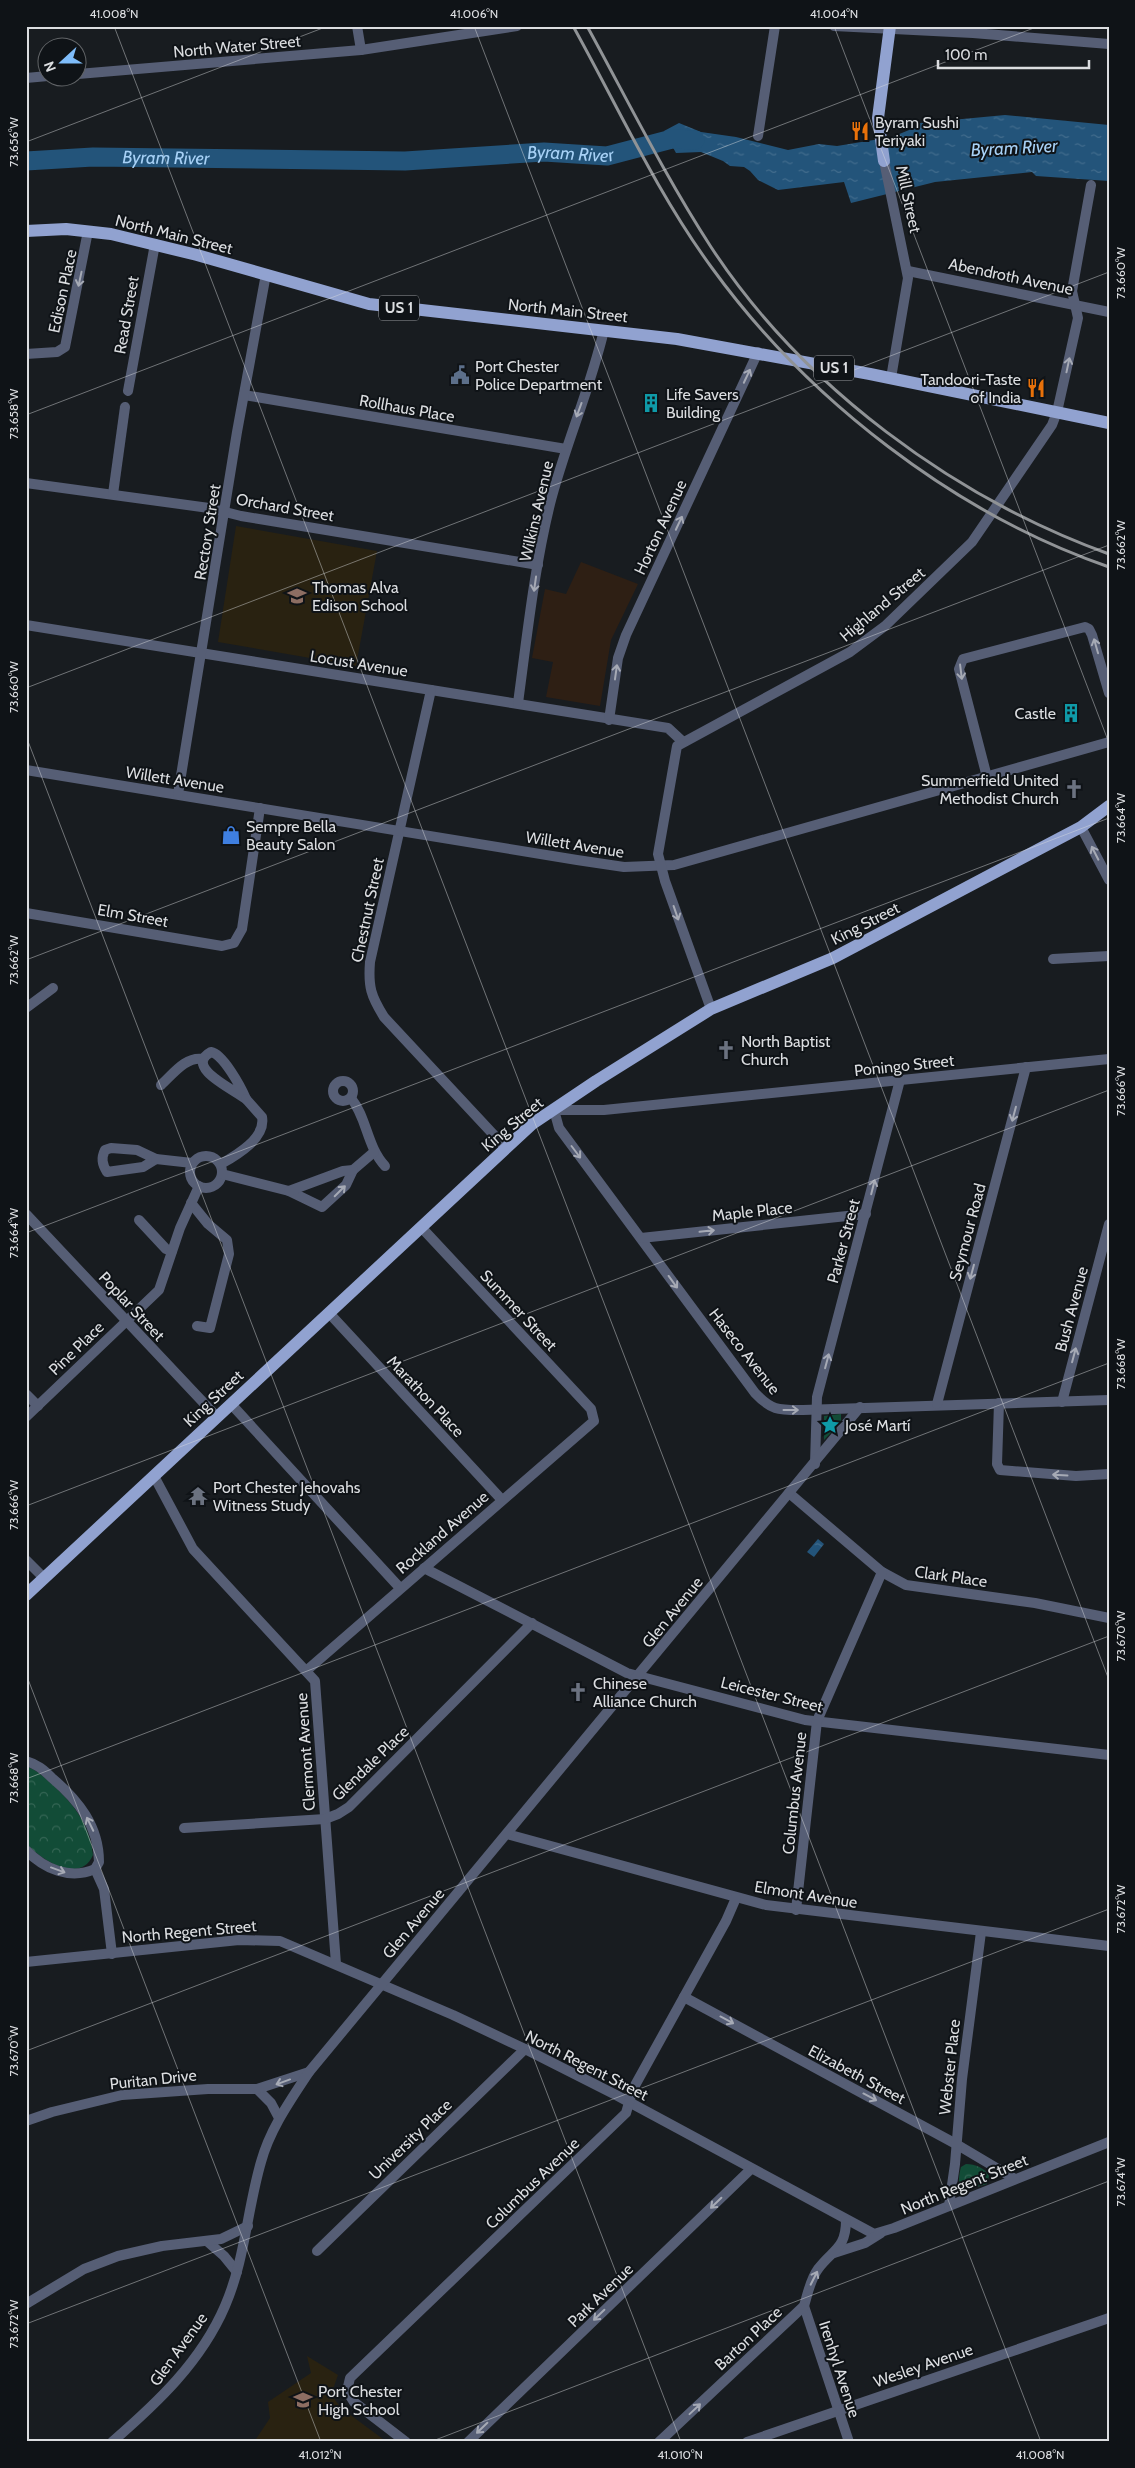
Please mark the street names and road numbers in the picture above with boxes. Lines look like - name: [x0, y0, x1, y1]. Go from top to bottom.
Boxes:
- street label: North Water Street: [173, 31, 302, 62]
- street label: Mill Street: [892, 164, 925, 235]
- street label: North Main Street: [113, 211, 235, 258]
- street label: Edison Place: [44, 248, 81, 335]
- street label: Abendroth Avenue: [947, 254, 1075, 299]
- street label: Read Street: [110, 274, 143, 356]
- street label: North Main Street: [507, 295, 629, 326]
- road number: US 1: [379, 296, 419, 320]
- road number: US 1: [814, 356, 854, 380]
- street label: Rollhaus Place: [358, 391, 456, 426]
- street label: Wilkins Avenue: [516, 459, 557, 563]
- street label: Horton Avenue: [630, 477, 691, 578]
- street label: Rectory Street: [191, 482, 225, 581]
- street label: Orchard Street: [234, 490, 336, 526]
- street label: Highland Street: [836, 563, 929, 645]
- street label: Locust Avenue: [309, 646, 409, 681]
- street label: Willett Avenue: [124, 762, 225, 797]
- street label: Willett Avenue: [524, 827, 625, 862]
- street label: Chestnut Street: [347, 856, 388, 964]
- street label: King Street: [828, 898, 903, 949]
- street label: Elm Street: [96, 900, 170, 931]
- street label: Poningo Street: [853, 1051, 956, 1080]
- street label: King Street: [478, 1093, 547, 1156]
- street label: Seymour Road: [945, 1181, 990, 1283]
- street label: Parker Street: [823, 1196, 864, 1285]
- street label: Maple Place: [711, 1198, 793, 1225]
- street label: Bush Avenue: [1051, 1264, 1092, 1354]
- street label: Summer Street: [476, 1266, 561, 1355]
- street label: Poplar Street: [95, 1268, 169, 1345]
- street label: Haseco Avenue: [705, 1305, 784, 1398]
- street label: Pine Place: [45, 1318, 108, 1379]
- street label: Marathon Place: [383, 1352, 468, 1441]
- street label: King Street: [180, 1366, 247, 1431]
- street label: Rockland Avenue: [392, 1487, 492, 1578]
- street label: Clark Place: [913, 1562, 988, 1591]
- street label: Glen Avenue: [638, 1573, 707, 1652]
- street label: Leicester Street: [719, 1673, 826, 1717]
- street label: Clermont Avenue: [292, 1692, 319, 1812]
- street label: Glendale Place: [328, 1722, 413, 1805]
- street label: Columbus Avenue: [779, 1731, 810, 1855]
- street label: Elmont Avenue: [753, 1877, 859, 1912]
- street label: Glen Avenue: [379, 1884, 448, 1962]
- street label: North Regent Street: [121, 1916, 258, 1947]
- street label: Webster Place: [935, 2018, 964, 2116]
- street label: North Regent Street: [522, 2026, 652, 2105]
- street label: Elizabeth Street: [805, 2041, 909, 2108]
- street label: Puritan Drive: [109, 2065, 198, 2094]
- street label: University Place: [365, 2095, 456, 2184]
- street label: Columbus Avenue: [482, 2134, 583, 2233]
- street label: North Regent Street: [898, 2150, 1031, 2219]
- street label: Park Avenue: [564, 2260, 637, 2331]
- street label: Barton Place: [711, 2302, 786, 2374]
- street label: Glen Avenue: [145, 2309, 211, 2390]
- street label: Irenhyl Avenue: [815, 2318, 864, 2420]
- street label: Wesley Avenue: [871, 2340, 975, 2391]

